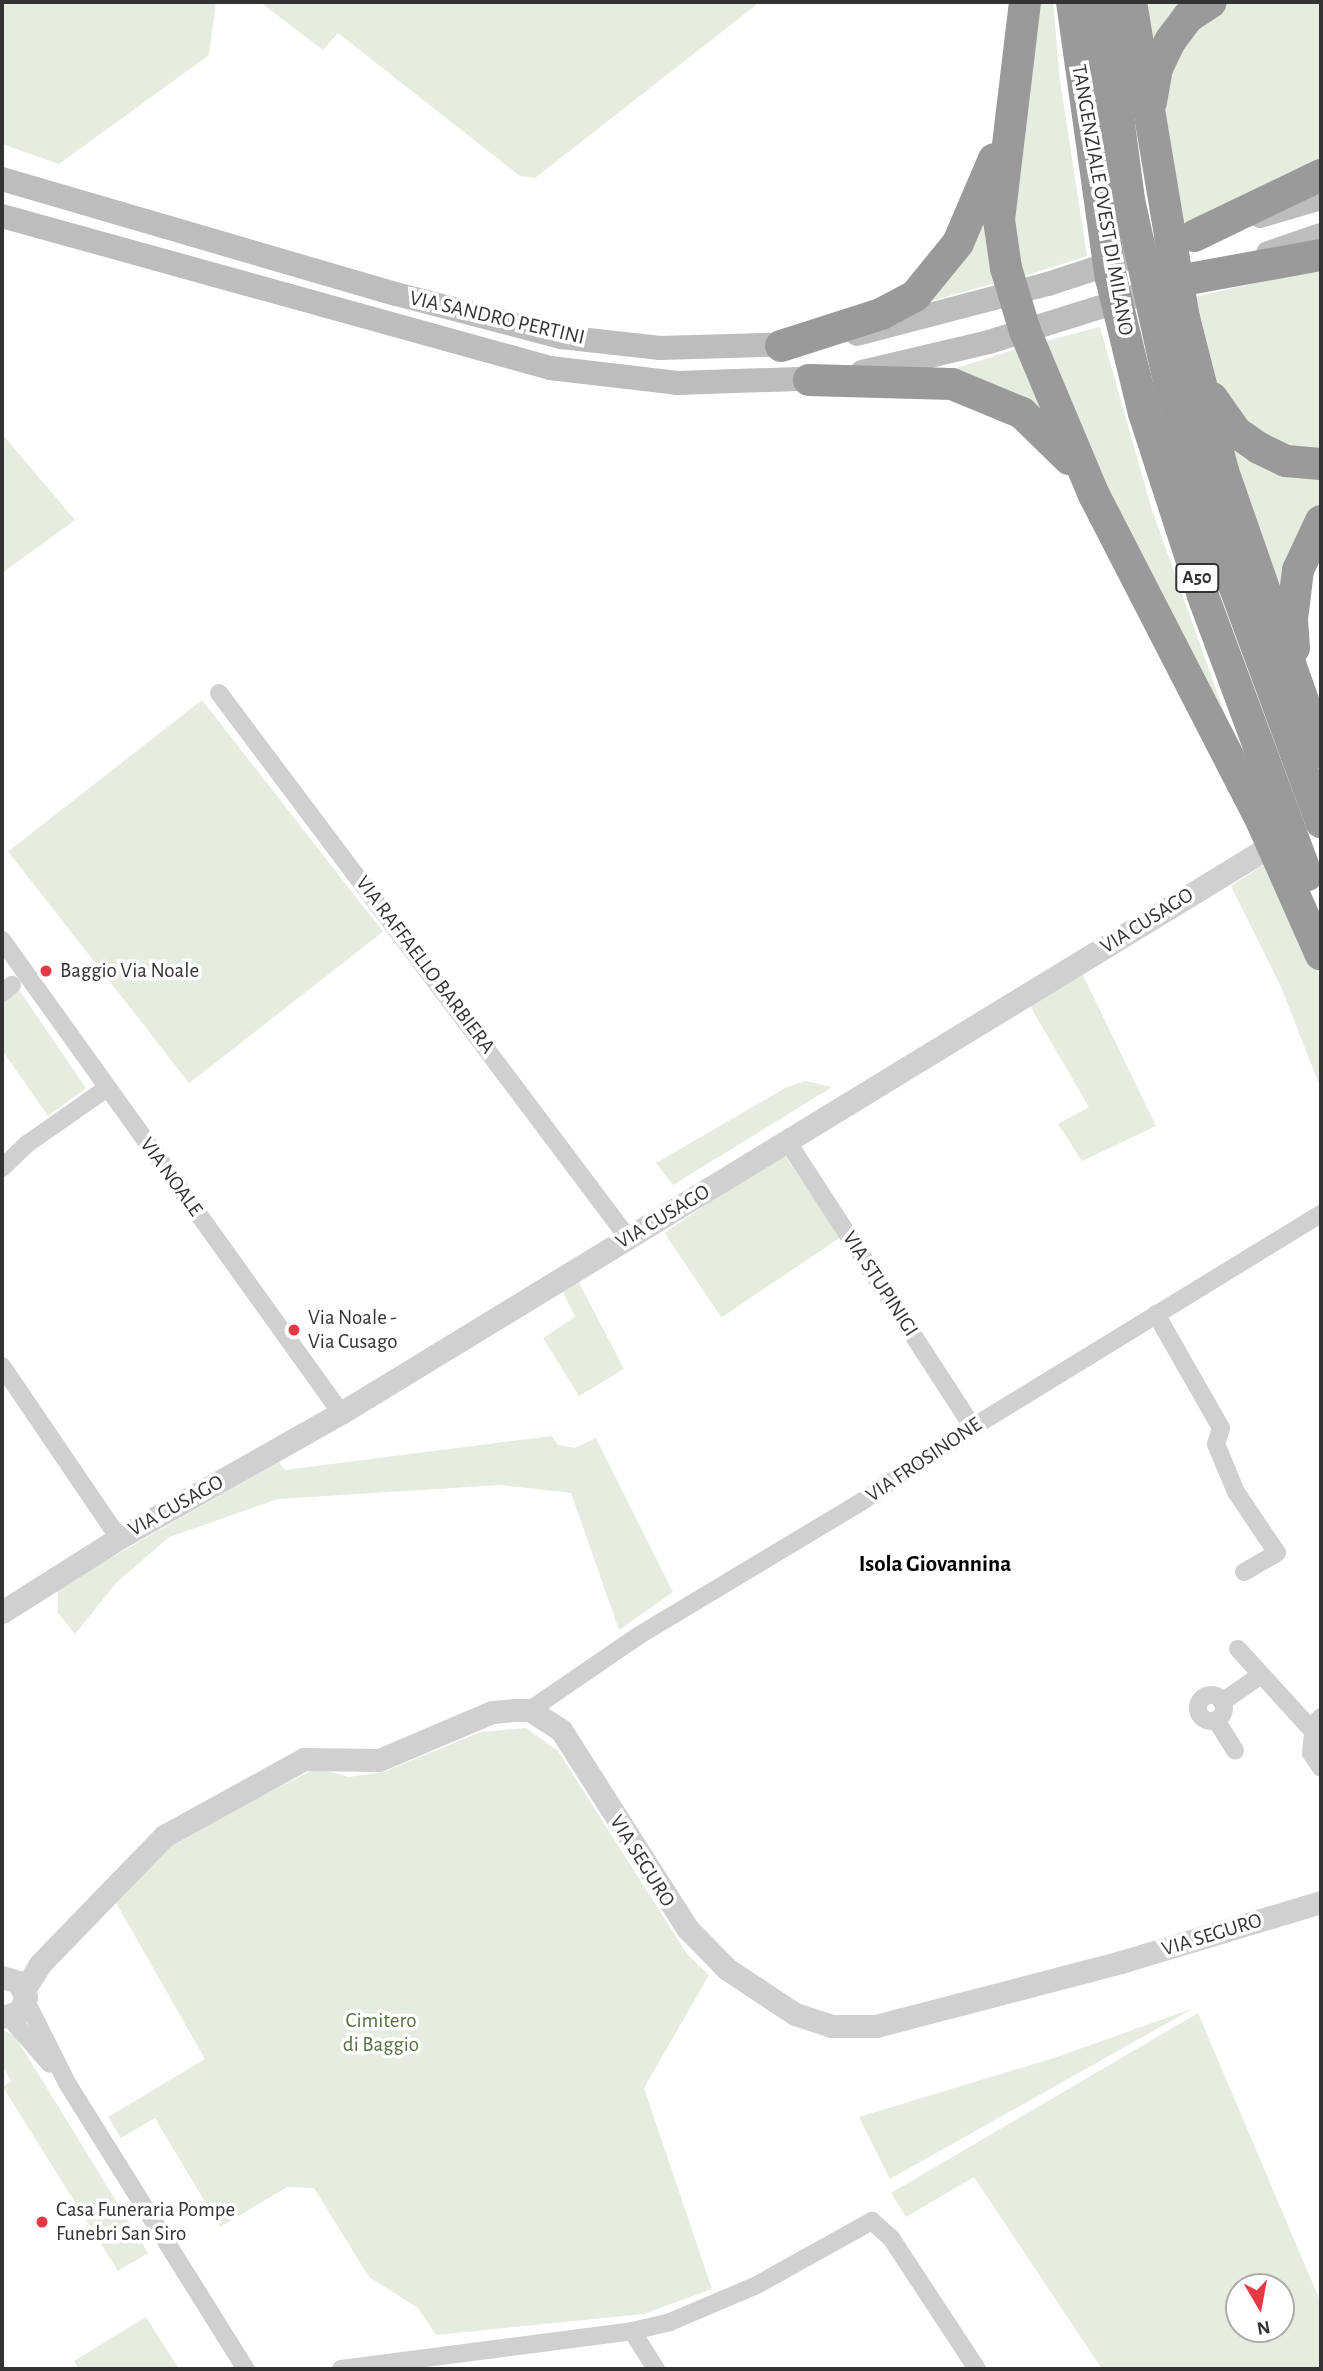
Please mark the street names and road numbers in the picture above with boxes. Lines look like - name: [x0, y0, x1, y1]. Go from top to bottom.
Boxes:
- street label: TANGENZIALE OVEST DI MILANO: [1066, 62, 1138, 338]
- street label: VIA SANDRO PERTINI: [407, 286, 587, 350]
- road number: A50: [1174, 562, 1220, 594]
- street label: VIA RAFFAELLO BARBIERA: [350, 871, 500, 1059]
- street label: VIA CUSAGO: [1096, 883, 1198, 959]
- street label: VIA NOALE: [134, 1133, 208, 1221]
- street label: VIA CUSAGO: [612, 1179, 714, 1255]
- street label: VIA STUPINIGI: [837, 1227, 923, 1341]
- street label: VIA FROSINONE: [861, 1412, 987, 1508]
- street label: VIA CUSAGO: [124, 1470, 228, 1542]
- street label: VIA SEGURO: [604, 1811, 680, 1911]
- street label: VIA SEGURO: [1159, 1908, 1265, 1962]

